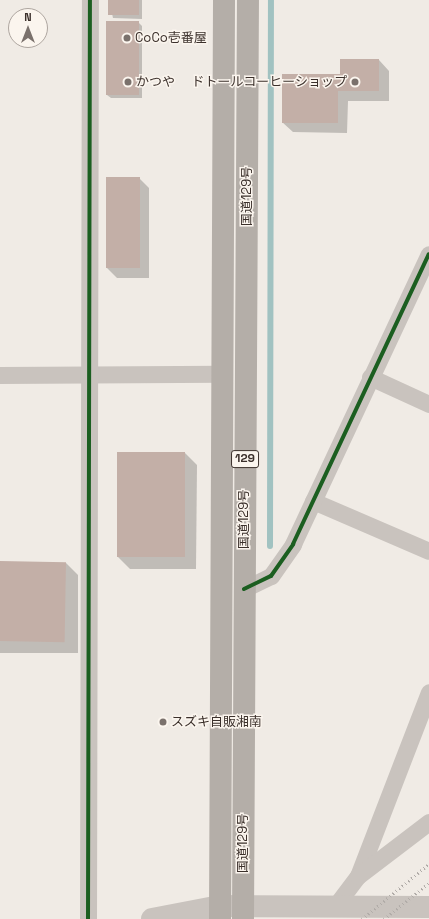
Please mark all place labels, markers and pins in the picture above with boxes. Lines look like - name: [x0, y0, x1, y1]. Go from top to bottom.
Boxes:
- place label: CoCo壱番屋: [135, 30, 207, 46]
- marker: CoCo壱番屋: [122, 33, 132, 43]
- place label: かつや: [136, 74, 175, 90]
- place label: ドトールコーヒーショップ: [191, 74, 347, 90]
- marker: かつや: [123, 77, 133, 87]
- marker: ドトールコーヒーショップ: [350, 77, 360, 87]
- place label: スズキ自販湘南: [171, 714, 262, 730]
- marker: スズキ自販湘南: [158, 717, 168, 727]

